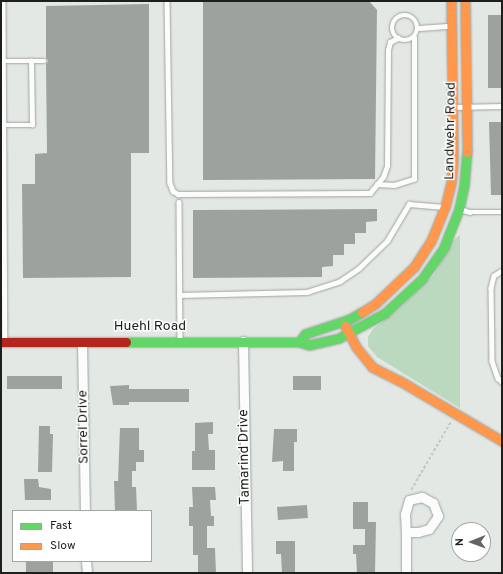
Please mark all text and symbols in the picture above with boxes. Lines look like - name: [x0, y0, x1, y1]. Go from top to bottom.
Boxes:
- street label: Landwehr Road: [442, 82, 460, 180]
- street label: Huehl Road: [114, 319, 186, 335]
- street label: Sorrel Drive: [75, 390, 93, 464]
- street label: Tamarind Drive: [236, 409, 254, 505]
- legend: [12, 510, 152, 562]
- text: Fast: [50, 518, 72, 534]
- north arrow: [451, 522, 491, 562]
- text: Slow: [50, 538, 76, 554]
- text: N: [453, 538, 467, 546]

